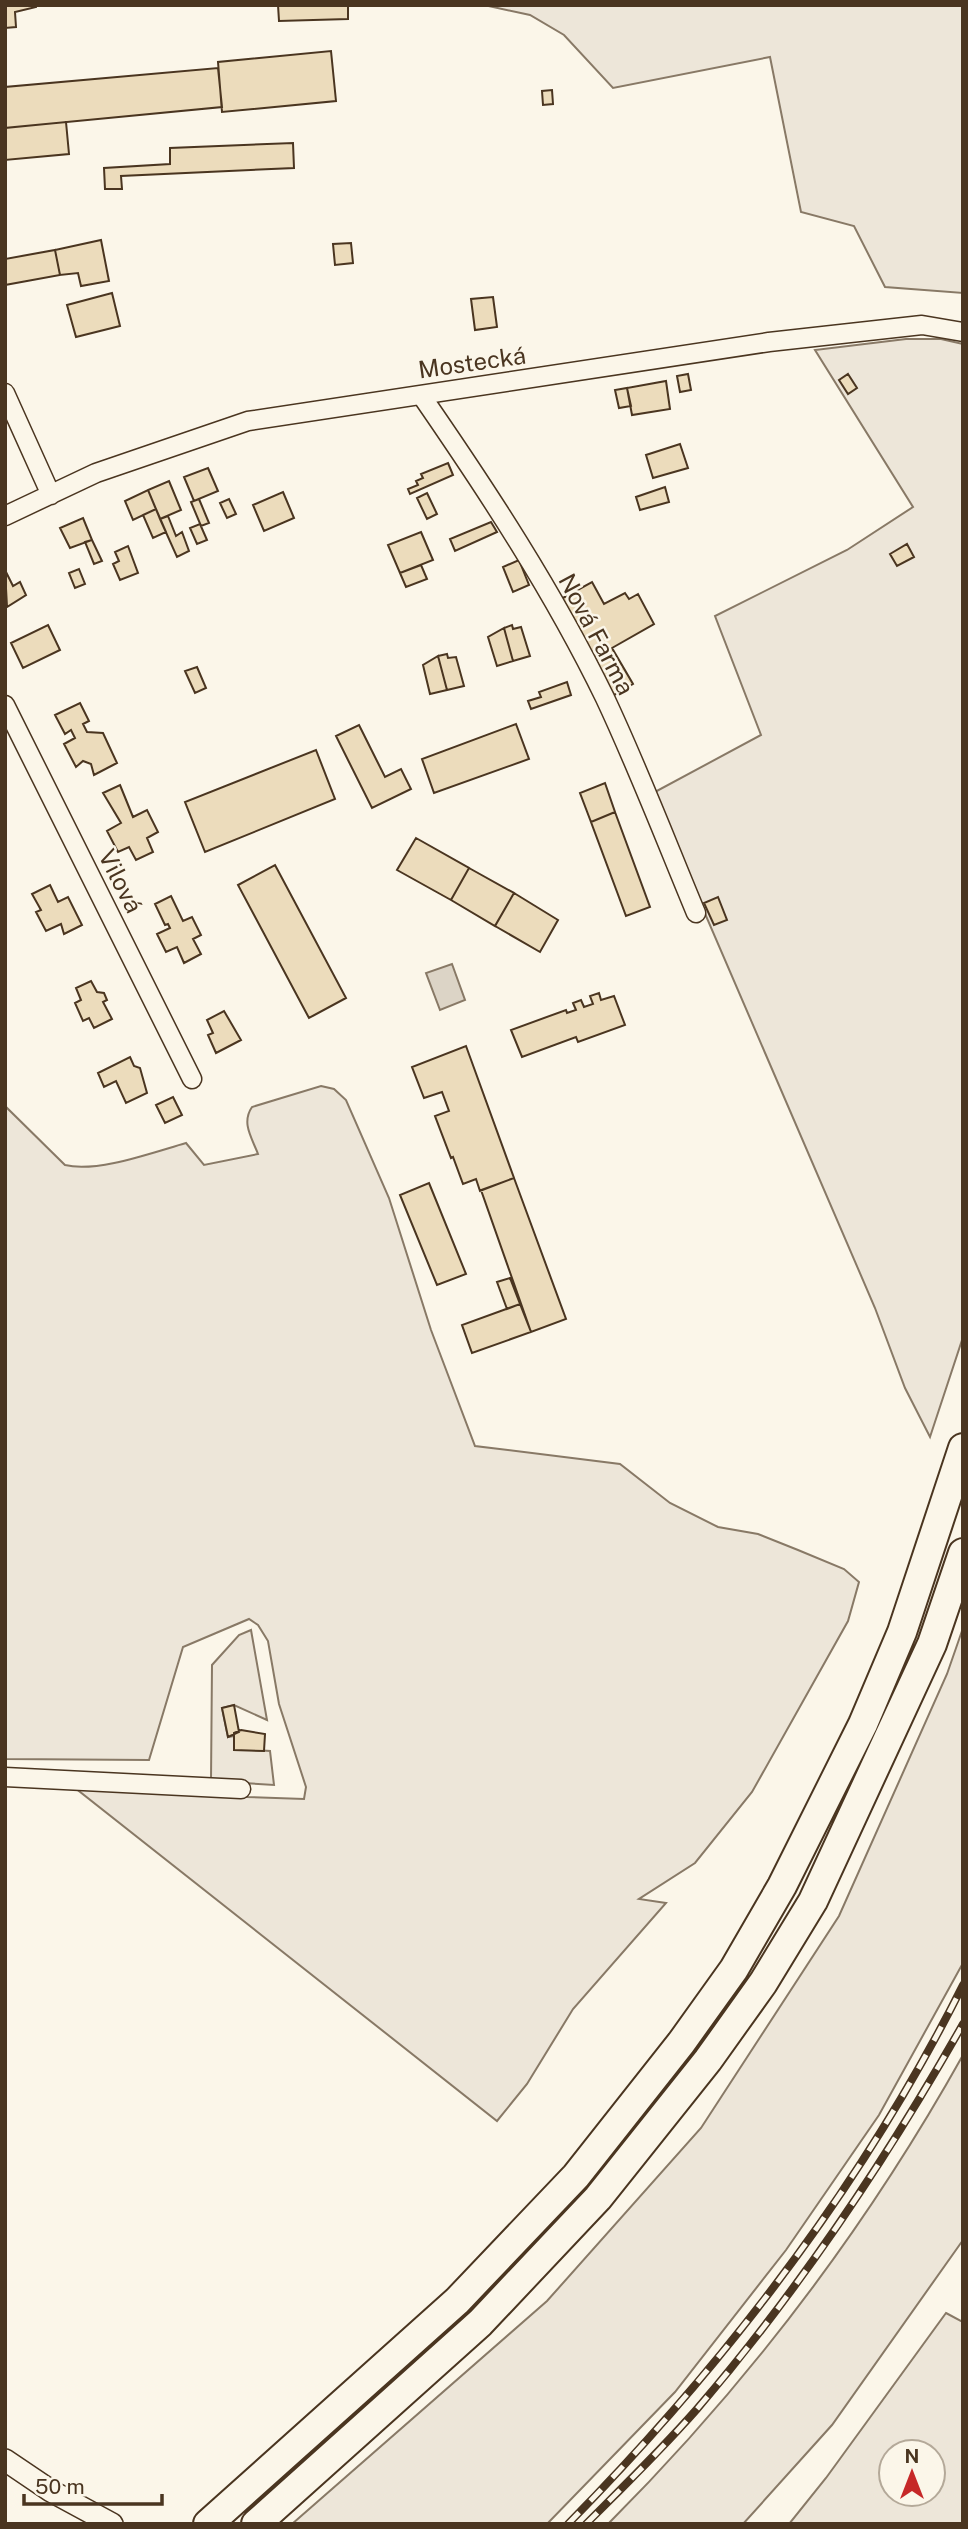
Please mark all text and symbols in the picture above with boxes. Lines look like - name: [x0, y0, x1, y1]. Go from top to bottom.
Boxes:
- street label: Mostecká: [416, 341, 528, 383]
- street label: Nová Farma: [553, 569, 641, 699]
- street label: Vilová: [93, 845, 149, 917]
- north arrow: [877, 2438, 947, 2508]
- text: N: [905, 2445, 919, 2467]
- scale bar: [24, 2462, 163, 2506]
- text: 50 m: [35, 2474, 85, 2499]

